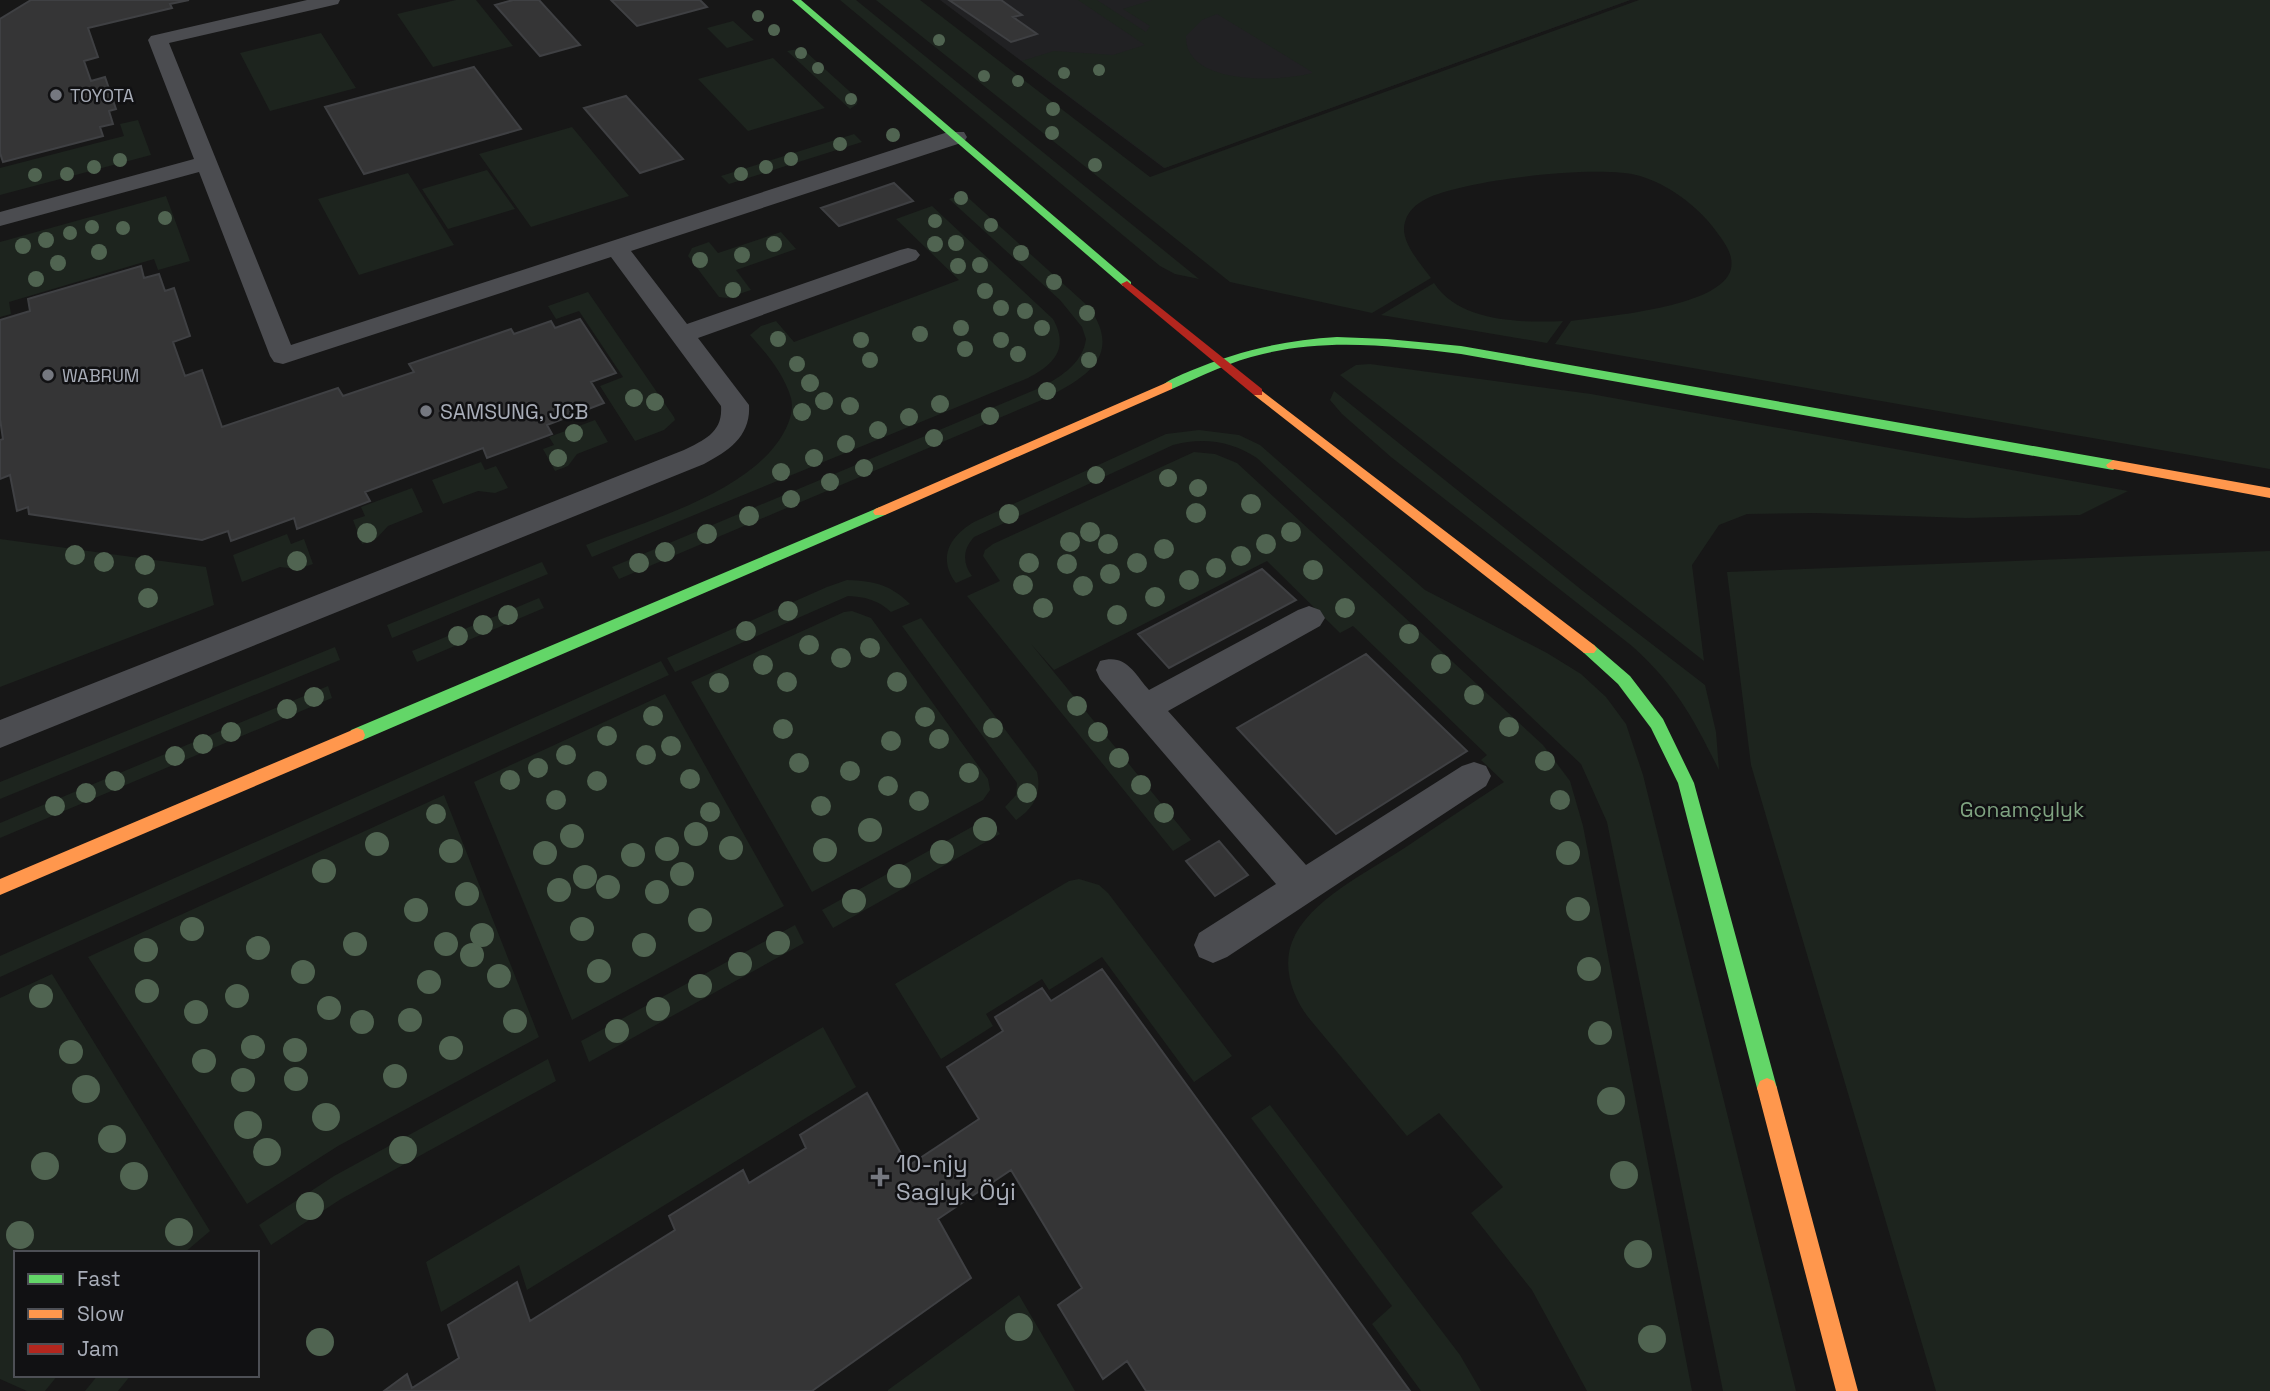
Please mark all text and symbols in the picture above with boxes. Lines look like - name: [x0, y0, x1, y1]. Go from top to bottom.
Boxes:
- place label: TOYOTA: [70, 84, 134, 107]
- marker: TOYOTA: [48, 87, 64, 103]
- place label: WABRUM: [62, 364, 139, 387]
- marker: WABRUM: [40, 367, 56, 383]
- place label: SAMSUNG, JCB: [440, 398, 588, 425]
- marker: SAMSUNG, JCB: [418, 403, 434, 419]
- park label: Gonamçylyk: [1960, 796, 2084, 823]
- place label: 10-njy Saglyk Öýi: [896, 1148, 1016, 1207]
- marker: 10-njy Saglyk Öýi: [870, 1167, 890, 1187]
- legend: [14, 1251, 259, 1377]
- text: Fast: [77, 1265, 121, 1292]
- text: Slow: [77, 1300, 125, 1327]
- text: Jam: [77, 1335, 119, 1362]

